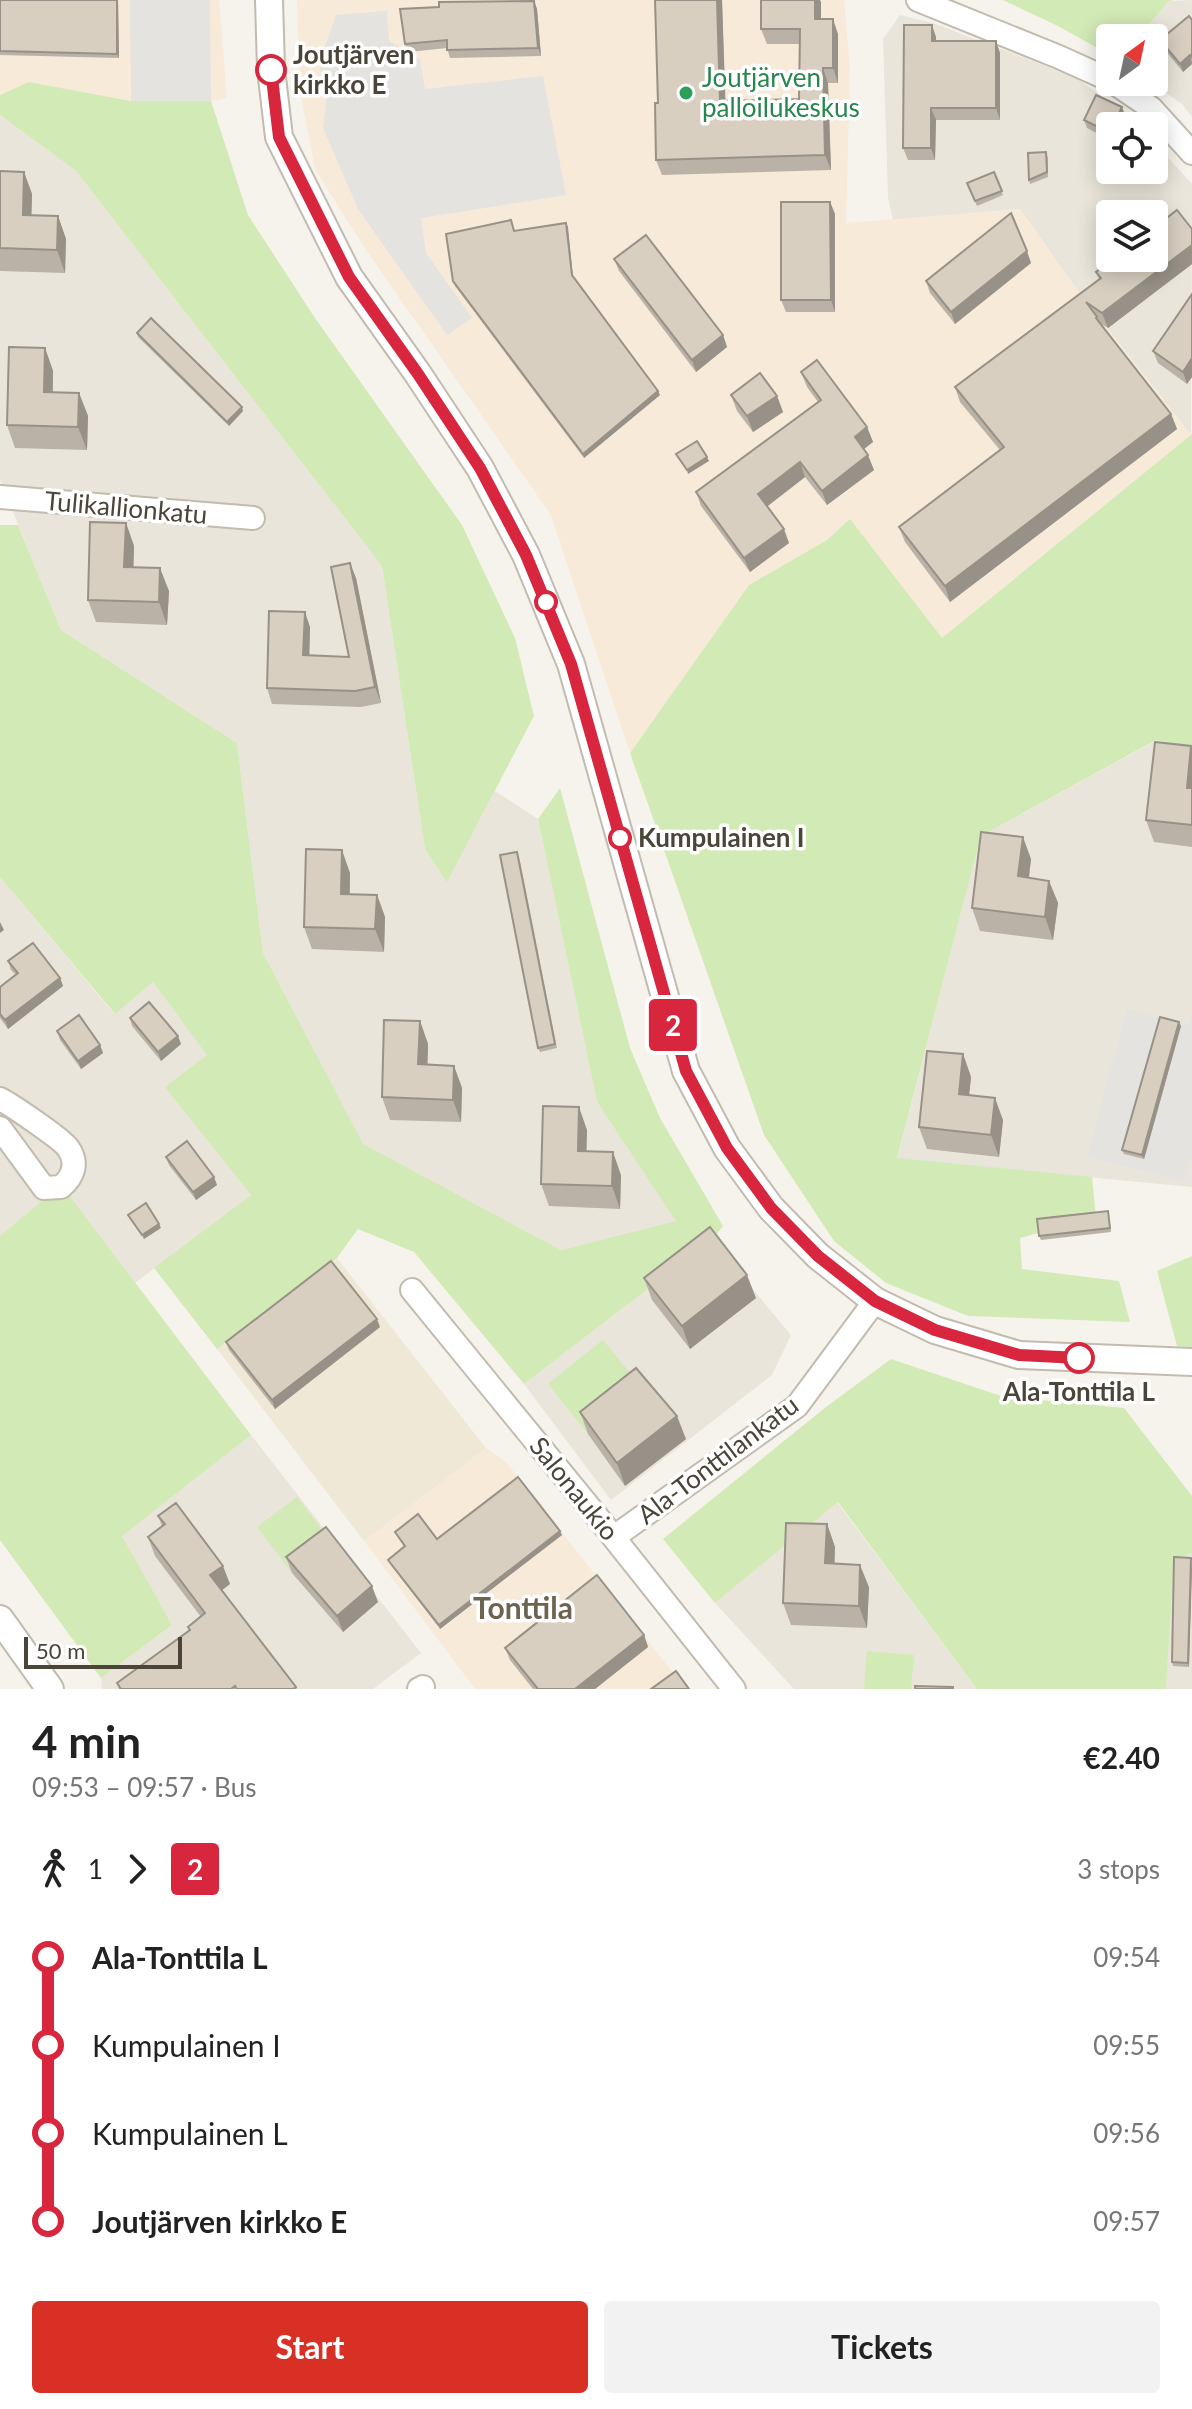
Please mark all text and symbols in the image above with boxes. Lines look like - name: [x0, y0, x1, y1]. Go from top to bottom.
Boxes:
- north arrow: [1096, 24, 1168, 96]
- map controls: [1096, 24, 1168, 272]
- place label: Joutjärven kirkko E: [293, 38, 414, 100]
- marker: Joutjärven kirkko E: [256, 55, 286, 85]
- place label: Joutjärven palloilukeskus: [702, 61, 860, 123]
- marker: Joutjärven palloilukeskus: [677, 84, 695, 102]
- button: locate: [1096, 112, 1168, 184]
- button: layers: [1096, 200, 1168, 272]
- street label: Tulikallionkatu: [43, 484, 209, 530]
- unlabelled marker: [535, 591, 557, 613]
- place label: Kumpulainen I: [638, 821, 805, 853]
- marker: Kumpulainen I: [609, 827, 631, 849]
- line badge: 2: [647, 999, 699, 1051]
- text: 2: [665, 1008, 681, 1042]
- marker: Ala-Tonttila L: [1064, 1343, 1094, 1373]
- place label: Ala-Tonttila L: [1002, 1375, 1156, 1407]
- street label: Ala-Tonttilankatu: [631, 1388, 804, 1530]
- street label: Salonaukio: [523, 1430, 626, 1547]
- district label: Tonttila: [473, 1589, 573, 1625]
- scale bar: [24, 1633, 182, 1669]
- text: 50 m: [36, 1637, 85, 1664]
- text: 4 min: [32, 1715, 141, 1767]
- text: €2.40: [1083, 1739, 1160, 1775]
- text: 09:53 – 09:57 · Bus: [32, 1771, 256, 1803]
- icon: walk: [32, 1847, 76, 1891]
- icon: forward: [115, 1847, 159, 1891]
- text: 2: [187, 1852, 203, 1886]
- text: 1: [88, 1853, 103, 1885]
- text: 3 stops: [1077, 1853, 1160, 1885]
- text: Ala-Tonttila L: [92, 1939, 268, 1975]
- text: 09:54: [1093, 1941, 1160, 1973]
- text: Kumpulainen I: [92, 2027, 281, 2063]
- text: 09:55: [1093, 2029, 1160, 2061]
- text: Kumpulainen L: [92, 2115, 288, 2151]
- text: 09:56: [1093, 2117, 1160, 2149]
- text: Joutjärven kirkko E: [92, 2203, 347, 2239]
- text: 09:57: [1093, 2205, 1160, 2237]
- button: Start: [32, 2301, 588, 2393]
- button: Tickets: [604, 2301, 1160, 2393]

